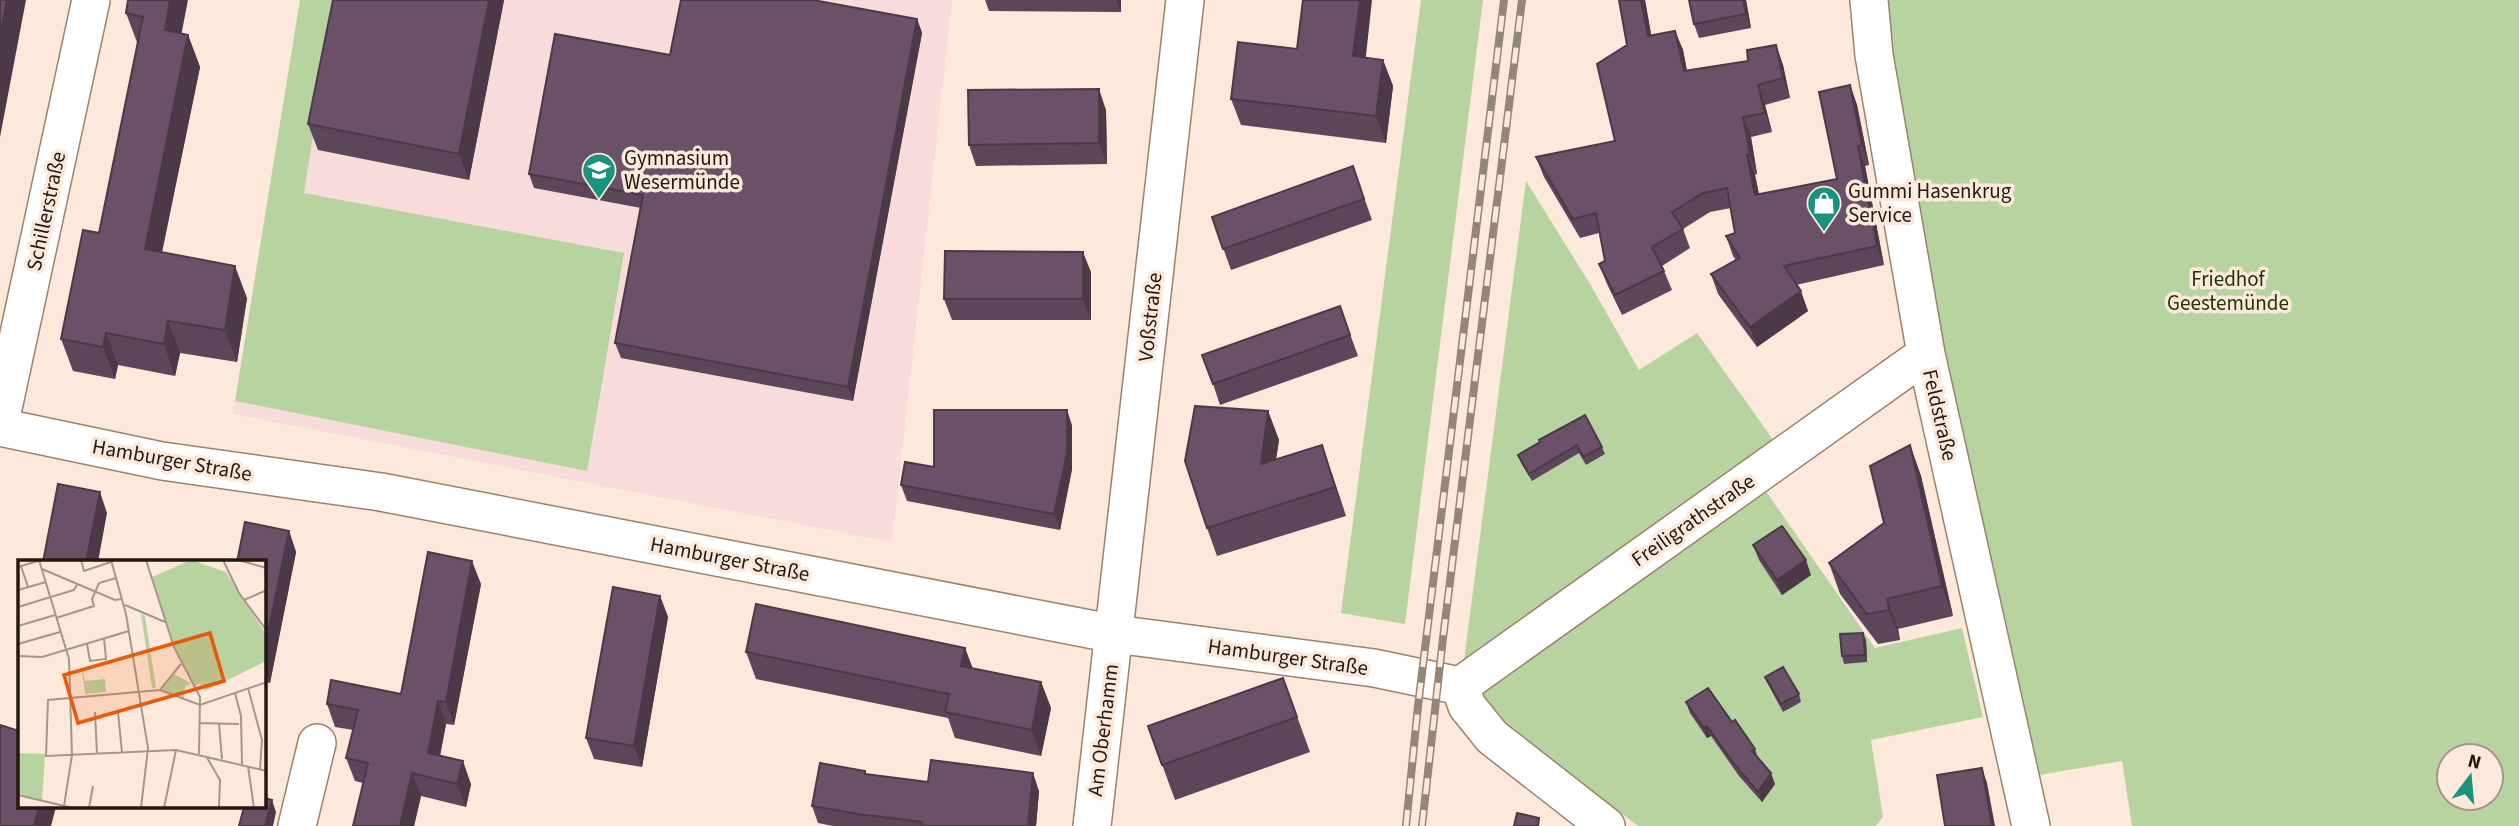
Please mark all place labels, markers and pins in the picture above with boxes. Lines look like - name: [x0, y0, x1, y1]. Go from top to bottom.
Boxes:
- place label: Gymnasium Wesermünde: [624, 143, 740, 197]
- school or university icon: Gymnasium Wesermünde: [580, 151, 618, 200]
- place label: Gummi Hasenkrug Service: [1848, 176, 2012, 230]
- shop icon: Gummi Hasenkrug Service: [1805, 184, 1843, 233]

